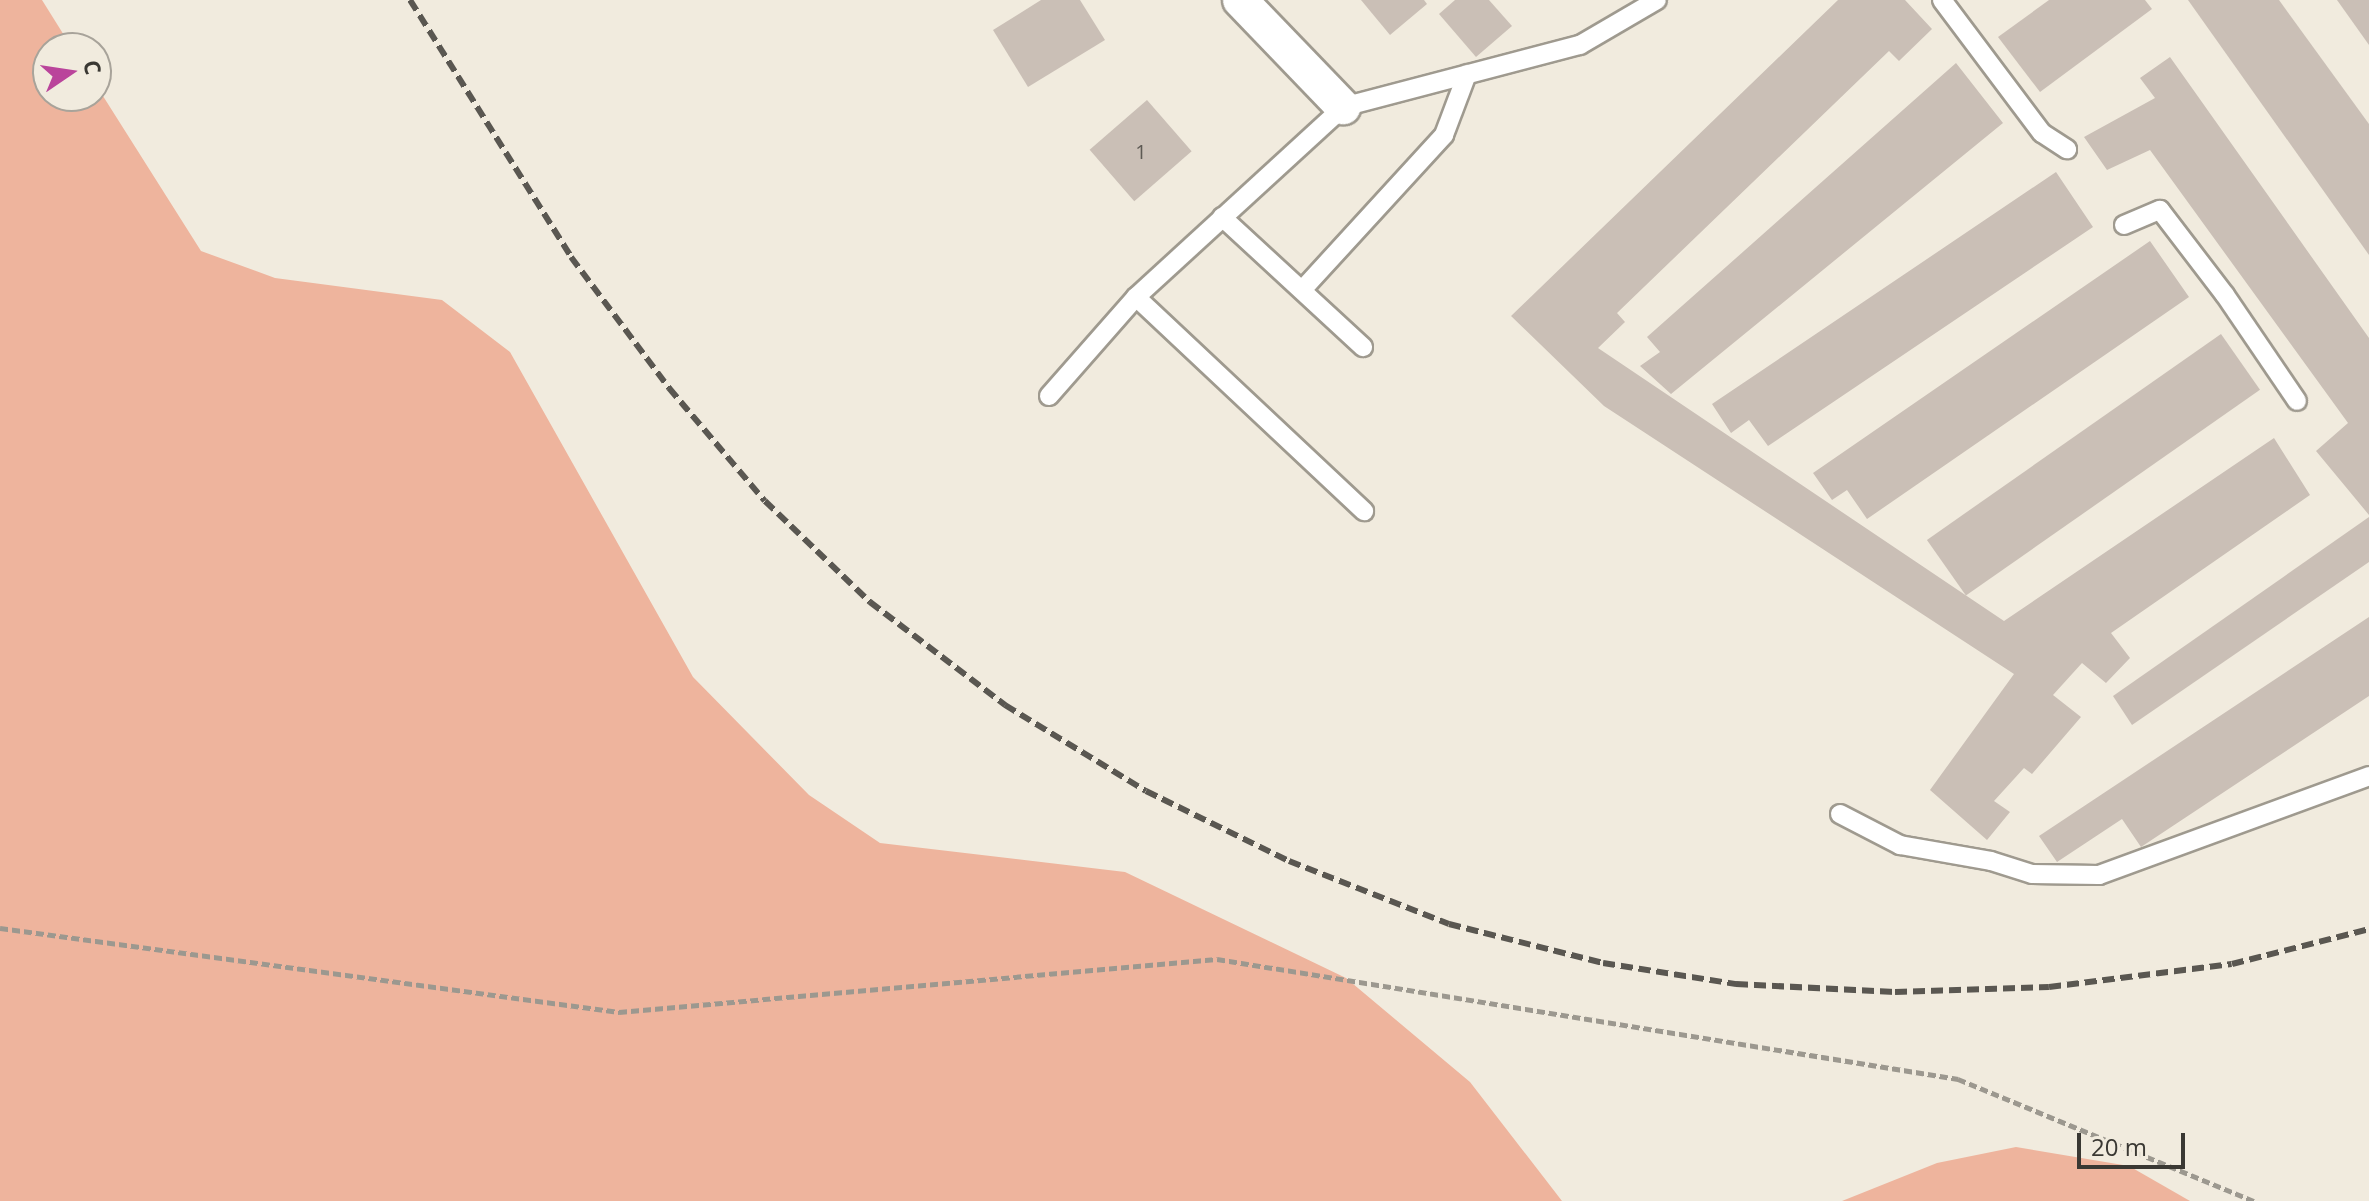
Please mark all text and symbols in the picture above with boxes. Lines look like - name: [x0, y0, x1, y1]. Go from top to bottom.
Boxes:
- north arrow: [32, 32, 112, 112]
- text: С: [77, 57, 110, 77]
- house number: 1: [1135, 139, 1147, 163]
- scale bar: [2081, 1117, 2189, 1167]
- text: 20 m: [2091, 1130, 2147, 1163]

